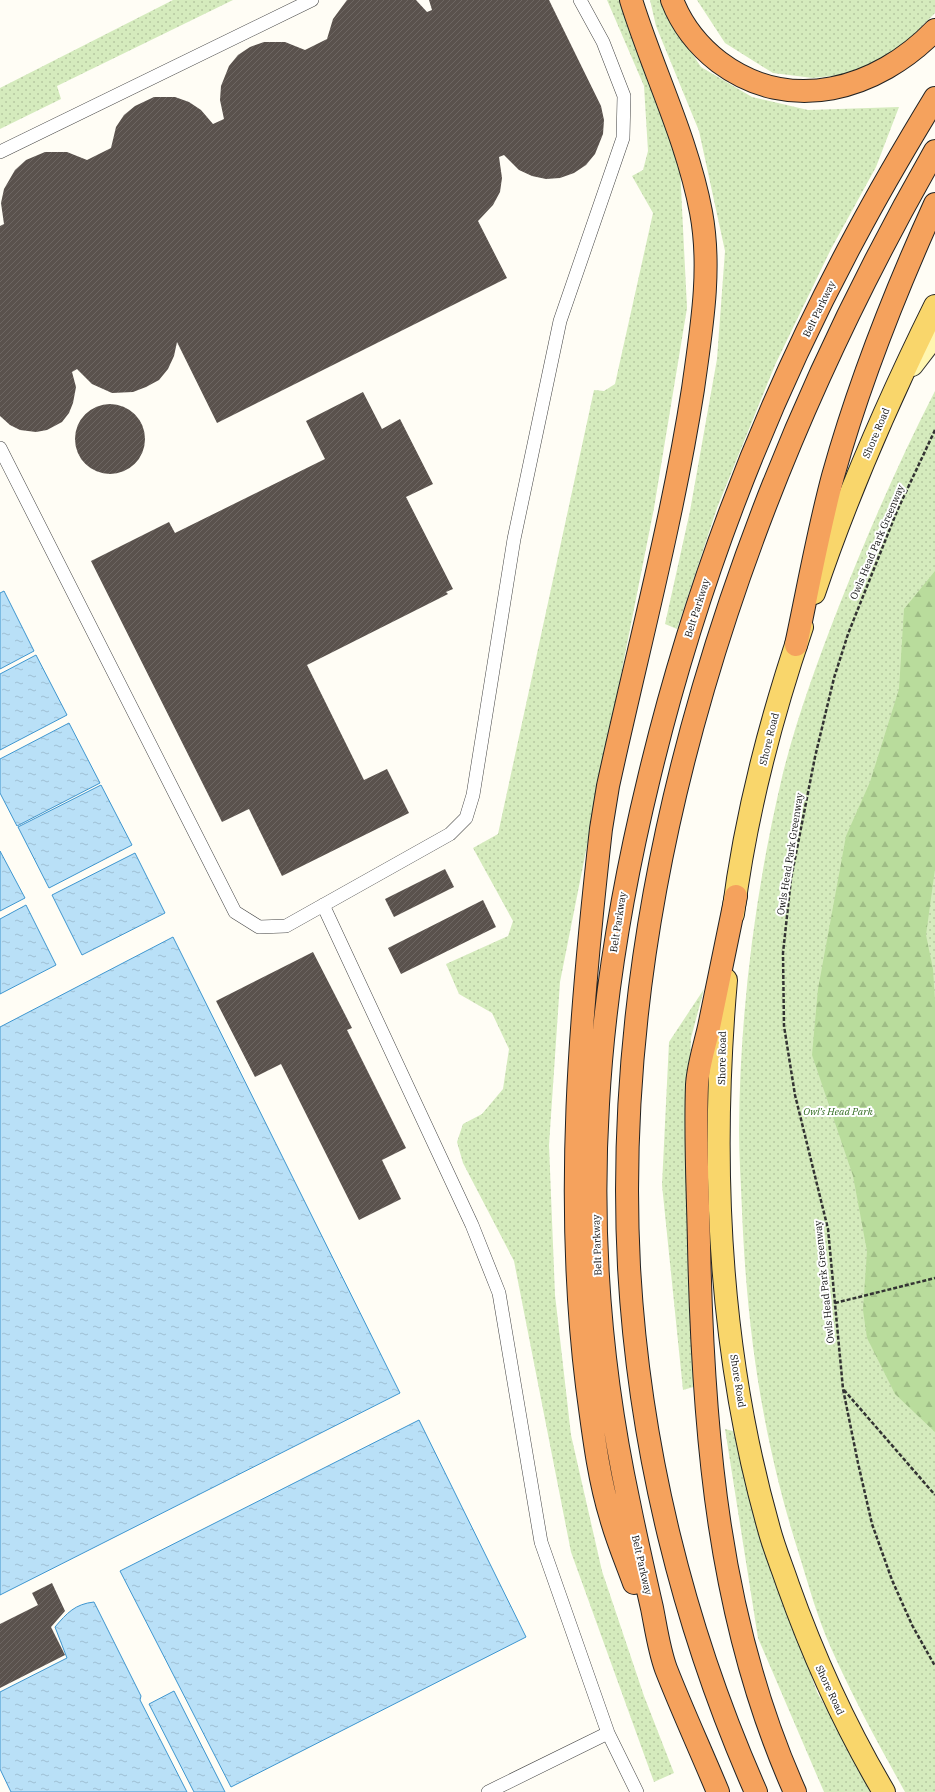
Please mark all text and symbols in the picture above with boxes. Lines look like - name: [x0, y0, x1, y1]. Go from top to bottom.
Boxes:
- street label: Belt Parkway: [800, 278, 839, 339]
- street label: Shore Road: [860, 406, 892, 460]
- street label: Owls Head Park Greenway: [847, 482, 907, 601]
- street label: Belt Parkway: [681, 576, 713, 639]
- street label: Shore Road: [756, 711, 782, 767]
- street label: Owls Head Park Greenway: [774, 791, 806, 916]
- street label: Belt Parkway: [607, 890, 629, 953]
- street label: Shore Road: [715, 1031, 729, 1085]
- park label: Owl’s Head Park: [803, 1105, 874, 1118]
- street label: Belt Parkway: [589, 1214, 605, 1276]
- street label: Owls Head Park Greenway: [811, 1219, 837, 1344]
- street label: Shore Road: [727, 1353, 749, 1409]
- street label: Belt Parkway: [629, 1534, 655, 1597]
- street label: Shore Road: [813, 1663, 847, 1717]

